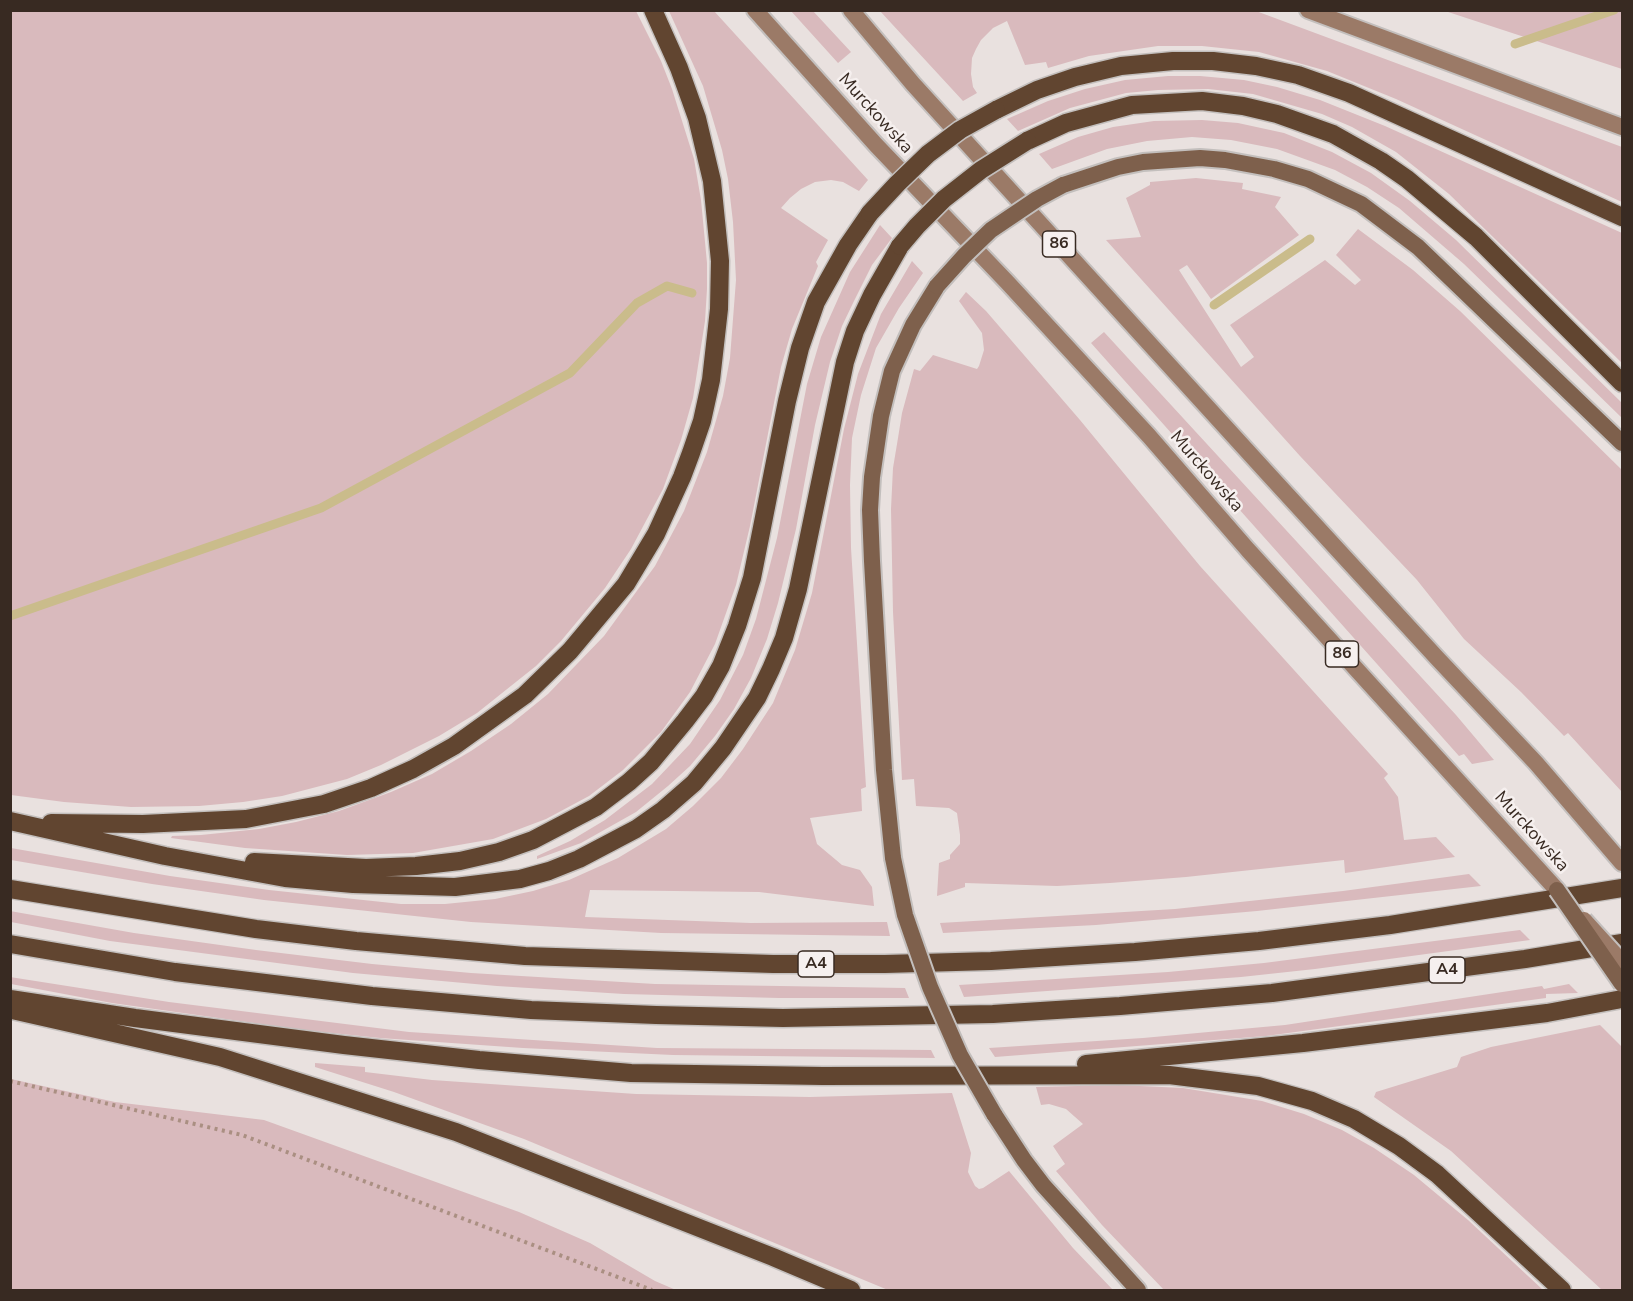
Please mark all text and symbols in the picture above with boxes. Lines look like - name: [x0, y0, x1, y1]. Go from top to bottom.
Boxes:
- street label: Murckowska: [833, 69, 917, 159]
- road number: 86: [1042, 231, 1076, 257]
- street label: Murckowska: [1165, 427, 1247, 517]
- road number: 86: [1326, 641, 1358, 667]
- street label: Murckowska: [1489, 787, 1573, 877]
- road number: A4: [798, 951, 834, 977]
- road number: A4: [1429, 957, 1465, 983]

